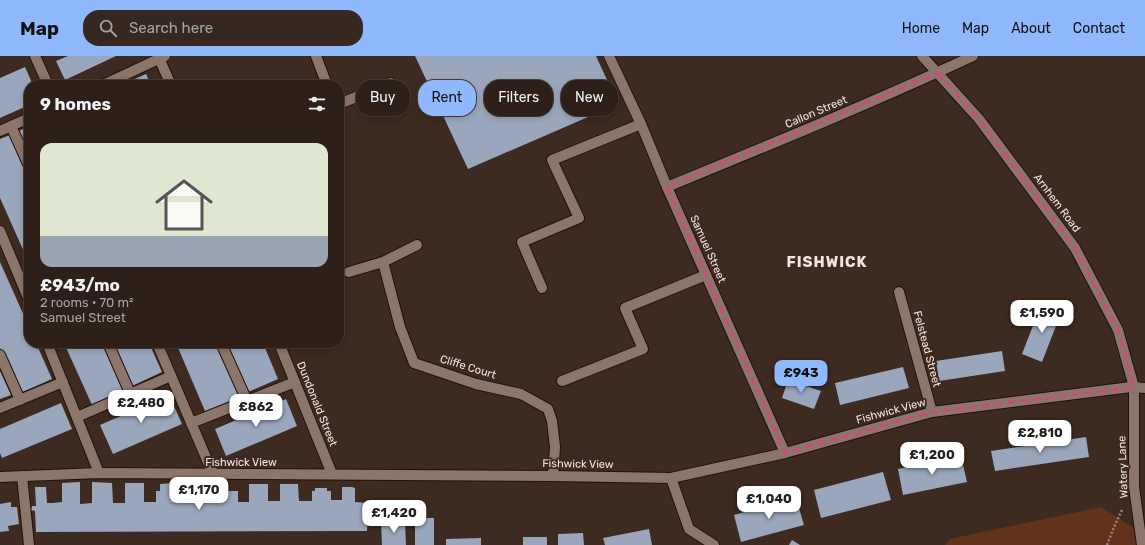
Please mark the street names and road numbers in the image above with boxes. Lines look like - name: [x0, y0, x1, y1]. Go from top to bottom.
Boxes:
- street label: Callon Street: [783, 93, 850, 131]
- street label: Arnhem Road: [1031, 171, 1083, 235]
- street label: Samuel Street: [687, 213, 729, 285]
- street label: Felstead Street: [911, 309, 944, 389]
- street label: Cliffe Court: [438, 352, 498, 382]
- street label: Dundonald Street: [294, 360, 340, 449]
- street label: Fishwick View: [855, 395, 927, 427]
- street label: Watery Lane: [1115, 435, 1131, 499]
- street label: Fishwick View: [205, 456, 277, 469]
- street label: Fishwick View: [542, 457, 614, 471]

